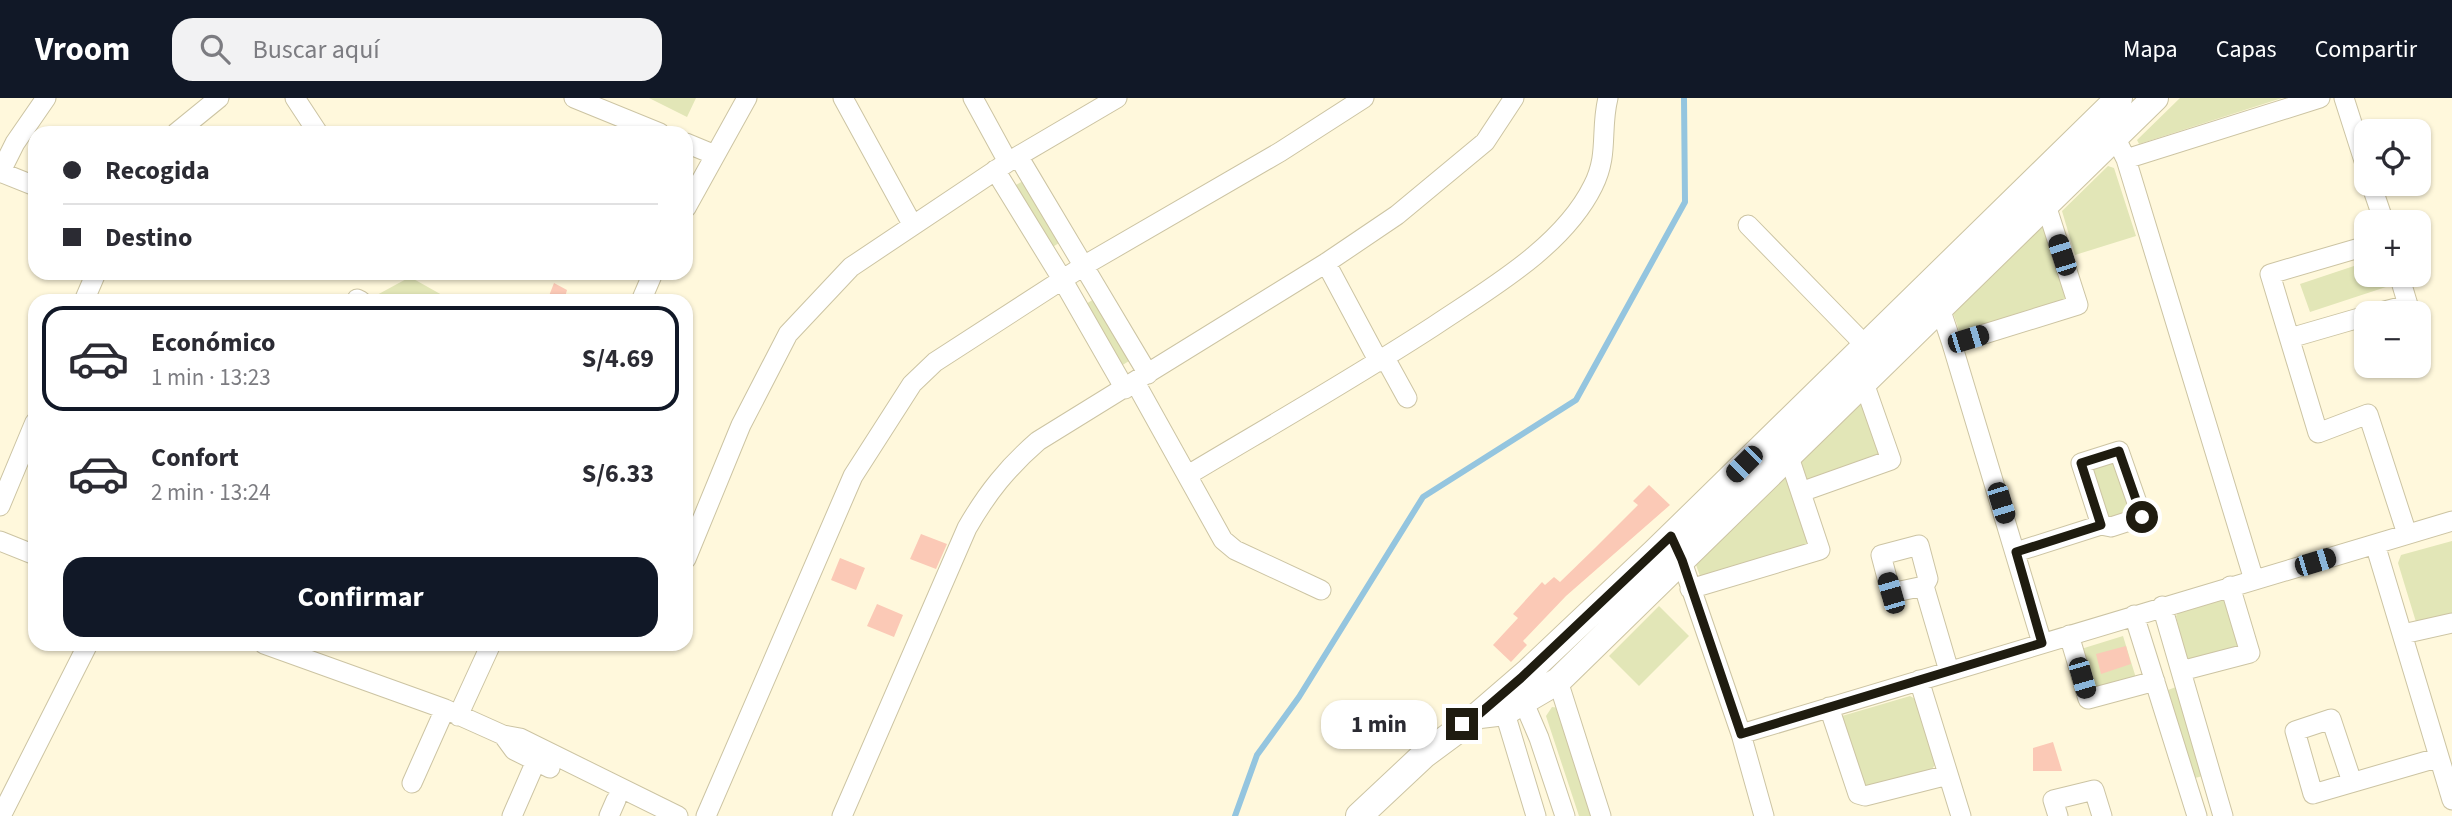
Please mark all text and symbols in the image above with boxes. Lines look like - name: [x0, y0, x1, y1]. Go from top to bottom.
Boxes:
- search box: [172, 18, 662, 81]
- text: Vroom: [35, 26, 130, 73]
- icon: search: [196, 30, 234, 68]
- text: Buscar aquí: [252, 31, 380, 68]
- text: Mapa: [2123, 32, 2178, 67]
- text: Capas: [2216, 32, 2277, 67]
- text: Compartir: [2315, 32, 2417, 67]
- map controls: [2354, 119, 2431, 378]
- button: locate: [2354, 119, 2431, 196]
- text: Recogida: [105, 152, 210, 189]
- button: +: [2354, 210, 2431, 287]
- text: Destino: [105, 219, 192, 256]
- car: [2046, 232, 2079, 278]
- button: −: [2354, 301, 2431, 378]
- car: [1945, 323, 1992, 355]
- text: Económico: [151, 324, 276, 361]
- icon: car: [67, 327, 130, 390]
- text: S/4.69: [582, 340, 654, 377]
- text: 1 min · 13:23: [151, 361, 271, 394]
- text: Confort: [151, 439, 239, 476]
- icon: car: [67, 442, 130, 505]
- car: [1722, 442, 1767, 486]
- text: S/6.33: [582, 455, 654, 492]
- text: 2 min · 13:24: [151, 476, 271, 509]
- car: [1985, 480, 2018, 526]
- route start: [2126, 501, 2158, 533]
- car: [2292, 546, 2339, 578]
- button: Confirmar: [63, 557, 658, 637]
- car: [1876, 570, 1907, 616]
- car: [2067, 655, 2098, 701]
- callout: 1 min: [1322, 700, 1438, 748]
- text: 1 min: [1351, 708, 1407, 741]
- route end: [1446, 708, 1478, 740]

